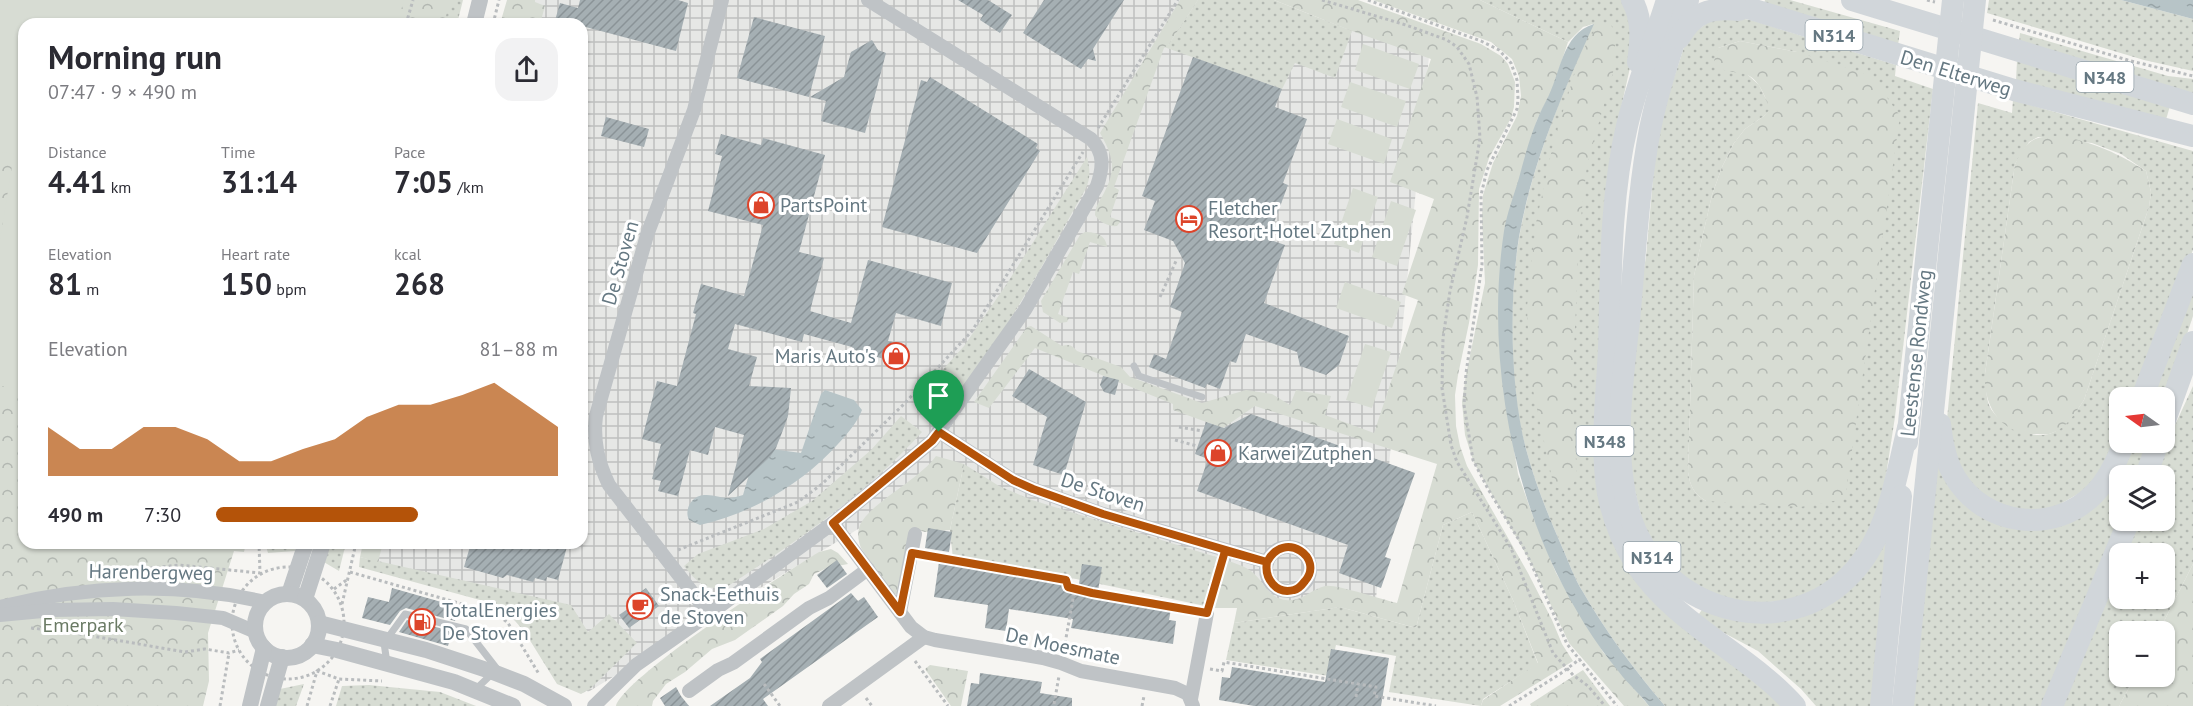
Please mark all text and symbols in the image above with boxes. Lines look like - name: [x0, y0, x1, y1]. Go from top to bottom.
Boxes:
- road number: N314: [1806, 20, 1862, 50]
- text: Morning run: [48, 35, 222, 78]
- button: share: [495, 38, 558, 101]
- street label: Den Elterweg: [1897, 44, 2015, 102]
- road number: N348: [2076, 62, 2134, 92]
- text: 07:47 · 9 × 490 m: [48, 79, 197, 105]
- text: Distance: [48, 142, 107, 162]
- text: Time: [221, 142, 255, 162]
- text: Pace: [394, 142, 425, 162]
- text: 4.41: [48, 162, 106, 201]
- text: 31:14: [221, 162, 297, 201]
- text: 7:05: [394, 162, 453, 201]
- text: km: [106, 177, 131, 197]
- text: /km: [453, 177, 484, 197]
- shop icon: PartsPoint: [746, 190, 776, 220]
- place label: PartsPoint: [780, 192, 867, 218]
- place label: Fletcher Resort-Hotel Zutphen: [1208, 195, 1391, 244]
- hotel icon: Fletcher Resort-Hotel Zutphen: [1174, 204, 1204, 234]
- street label: De Stoven: [596, 218, 644, 308]
- text: Elevation: [48, 244, 112, 264]
- text: Heart rate: [221, 244, 290, 264]
- text: kcal: [394, 244, 421, 264]
- text: 81: [48, 264, 82, 303]
- text: 150: [221, 264, 272, 303]
- text: 268: [394, 264, 445, 303]
- street label: Leestense Rondweg: [1894, 268, 1938, 438]
- text: m: [82, 279, 99, 299]
- text: bpm: [272, 279, 307, 299]
- text: Elevation: [48, 336, 128, 362]
- text: 81–88 m: [480, 336, 558, 362]
- shop icon: Maris Auto's: [881, 341, 911, 371]
- place label: Maris Auto's: [775, 343, 876, 369]
- pin: [913, 370, 964, 432]
- icon: arrive: [922, 379, 955, 412]
- north arrow: [2109, 387, 2175, 453]
- map controls: [2109, 387, 2175, 687]
- road number: N348: [1576, 426, 1634, 456]
- shop icon: Karwei Zutphen: [1203, 438, 1233, 468]
- place label: Karwei Zutphen: [1238, 440, 1372, 466]
- button: layers: [2109, 465, 2175, 531]
- street label: De Stoven: [1058, 466, 1148, 518]
- text: 490 m: [48, 502, 103, 528]
- text: 7:30: [144, 502, 181, 528]
- road number: N314: [1624, 542, 1680, 572]
- button: +: [2109, 543, 2175, 609]
- street label: Harenbergweg: [88, 558, 214, 586]
- place label: Snack-Eethuis de Stoven: [660, 581, 780, 630]
- cafe icon: Snack-Eethuis de Stoven: [625, 591, 655, 621]
- place label: TotalEnergies De Stoven: [442, 597, 557, 646]
- fuel station icon: TotalEnergies De Stoven: [407, 607, 437, 637]
- park label: Emerpark: [42, 612, 124, 638]
- street label: De Moesmate: [1003, 621, 1123, 671]
- button: −: [2109, 621, 2175, 687]

